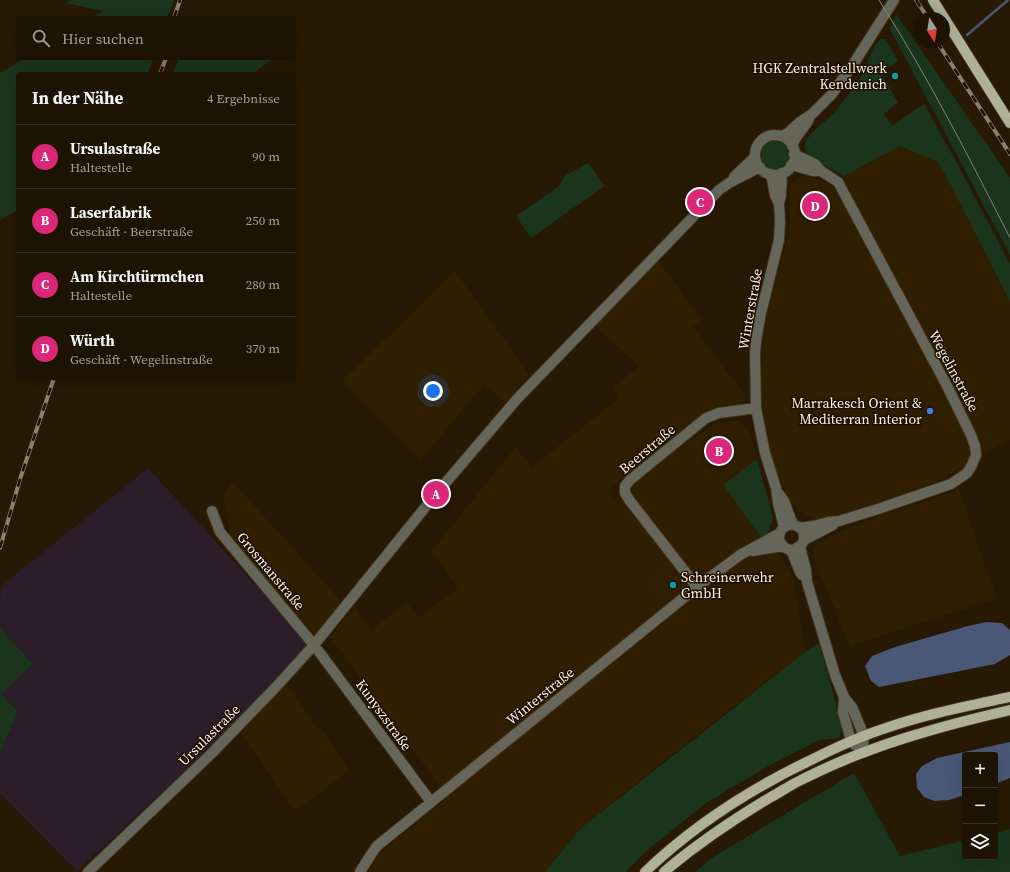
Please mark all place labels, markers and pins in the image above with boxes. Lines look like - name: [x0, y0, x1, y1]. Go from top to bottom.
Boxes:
- place label: HGK Zentralstellwerk Kendenich: [753, 58, 887, 94]
- marker: HGK Zentralstellwerk Kendenich: [890, 71, 900, 81]
- pin: C: [687, 187, 713, 217]
- pin: D: [802, 191, 828, 221]
- place label: Marrakesch Orient & Mediterran Interior: [791, 393, 922, 429]
- marker: Marrakesch Orient & Mediterran Interior: [925, 406, 935, 416]
- pin: B: [706, 436, 732, 466]
- pin: A: [423, 479, 449, 509]
- place label: Schreinerwehr GmbH: [681, 567, 774, 603]
- marker: Schreinerwehr GmbH: [668, 580, 678, 590]

